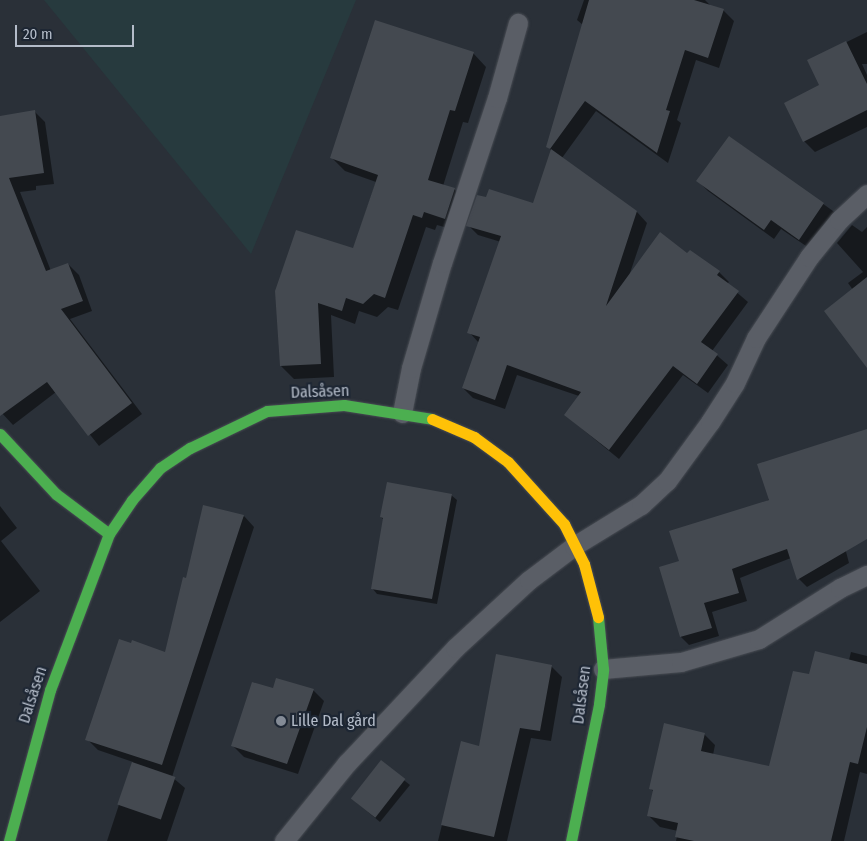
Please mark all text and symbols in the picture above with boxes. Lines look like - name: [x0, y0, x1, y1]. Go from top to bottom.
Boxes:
- scale bar: [18, 15, 136, 47]
- text: 20 m: [23, 25, 53, 43]
- street label: Dalsåsen: [290, 381, 350, 403]
- street label: Dalsåsen: [15, 664, 51, 726]
- street label: Dalsåsen: [569, 665, 595, 725]
- place label: Lille Dal gård: [291, 711, 376, 731]
- marker: Lille Dal gård: [275, 715, 287, 727]

